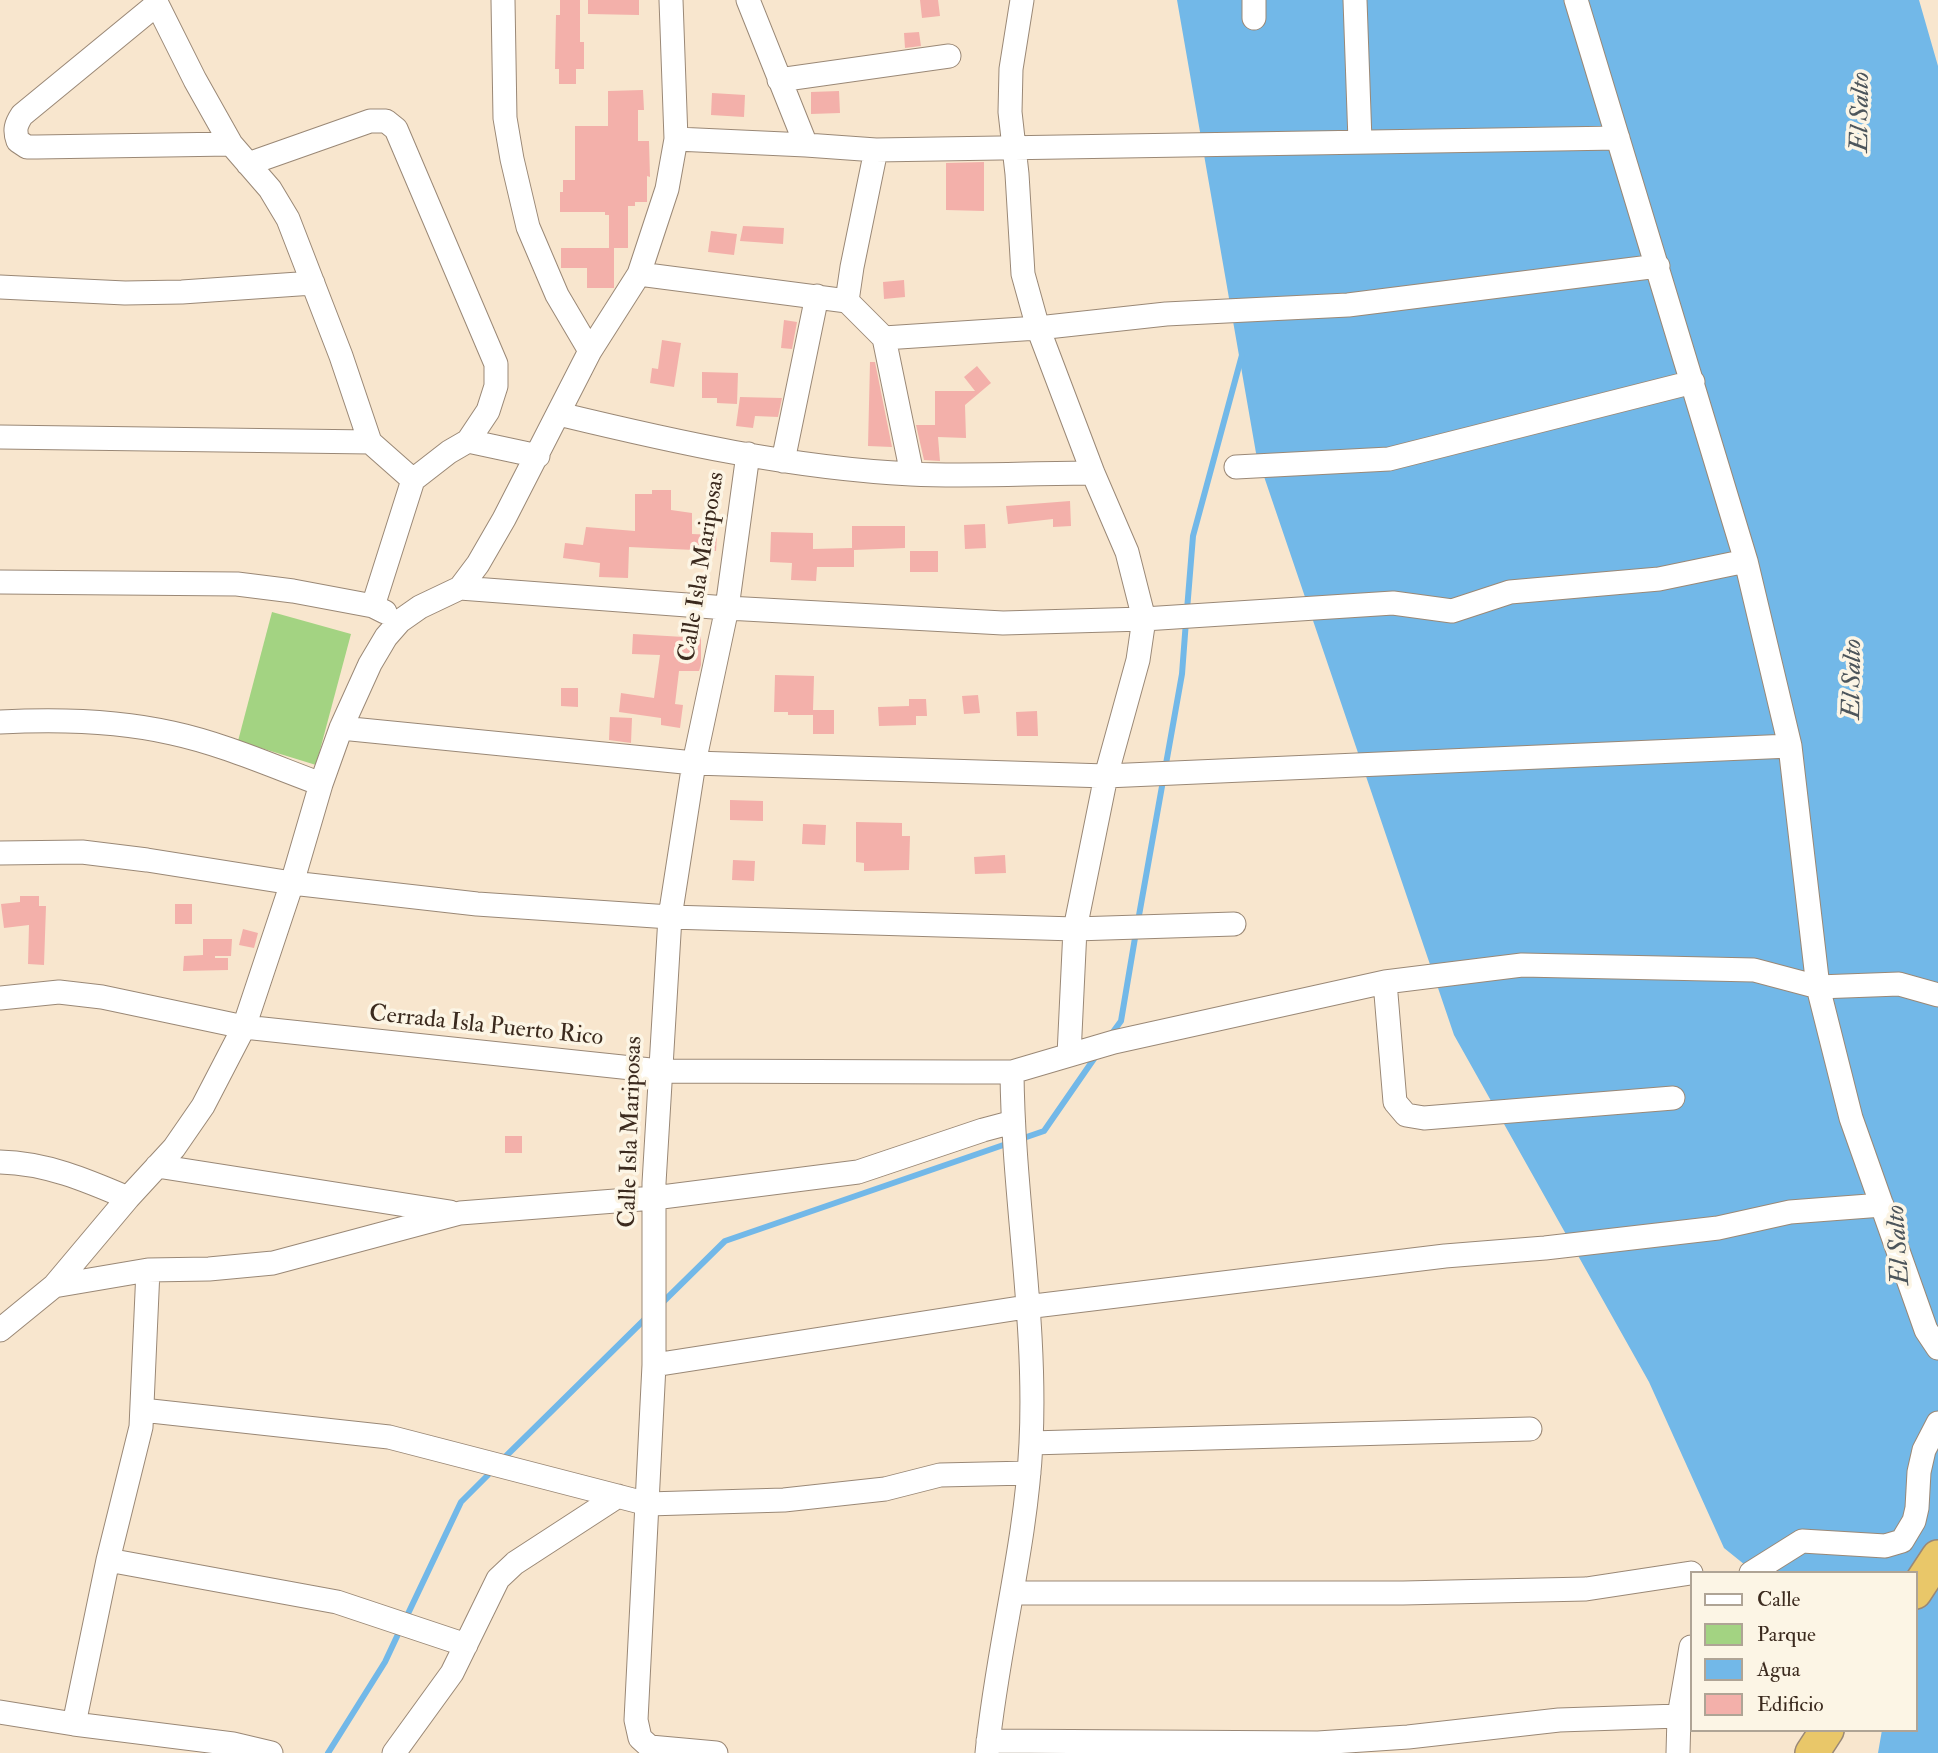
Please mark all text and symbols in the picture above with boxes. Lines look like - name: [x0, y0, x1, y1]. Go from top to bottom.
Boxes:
- water label: El Salto: [1846, 72, 1878, 152]
- street label: Calle Isla Mariposas: [674, 470, 732, 664]
- water label: El Salto: [1838, 639, 1870, 719]
- street label: Cerrada Isla Puerto Rico: [367, 1000, 605, 1054]
- street label: Calle Isla Mariposas: [614, 1036, 650, 1228]
- water label: El Salto: [1882, 1204, 1918, 1286]
- legend: [1689, 1571, 1917, 1732]
- text: Calle: [1757, 1586, 1800, 1613]
- text: Parque: [1757, 1621, 1816, 1648]
- text: Agua: [1757, 1656, 1800, 1683]
- text: Edificio: [1757, 1691, 1824, 1718]

